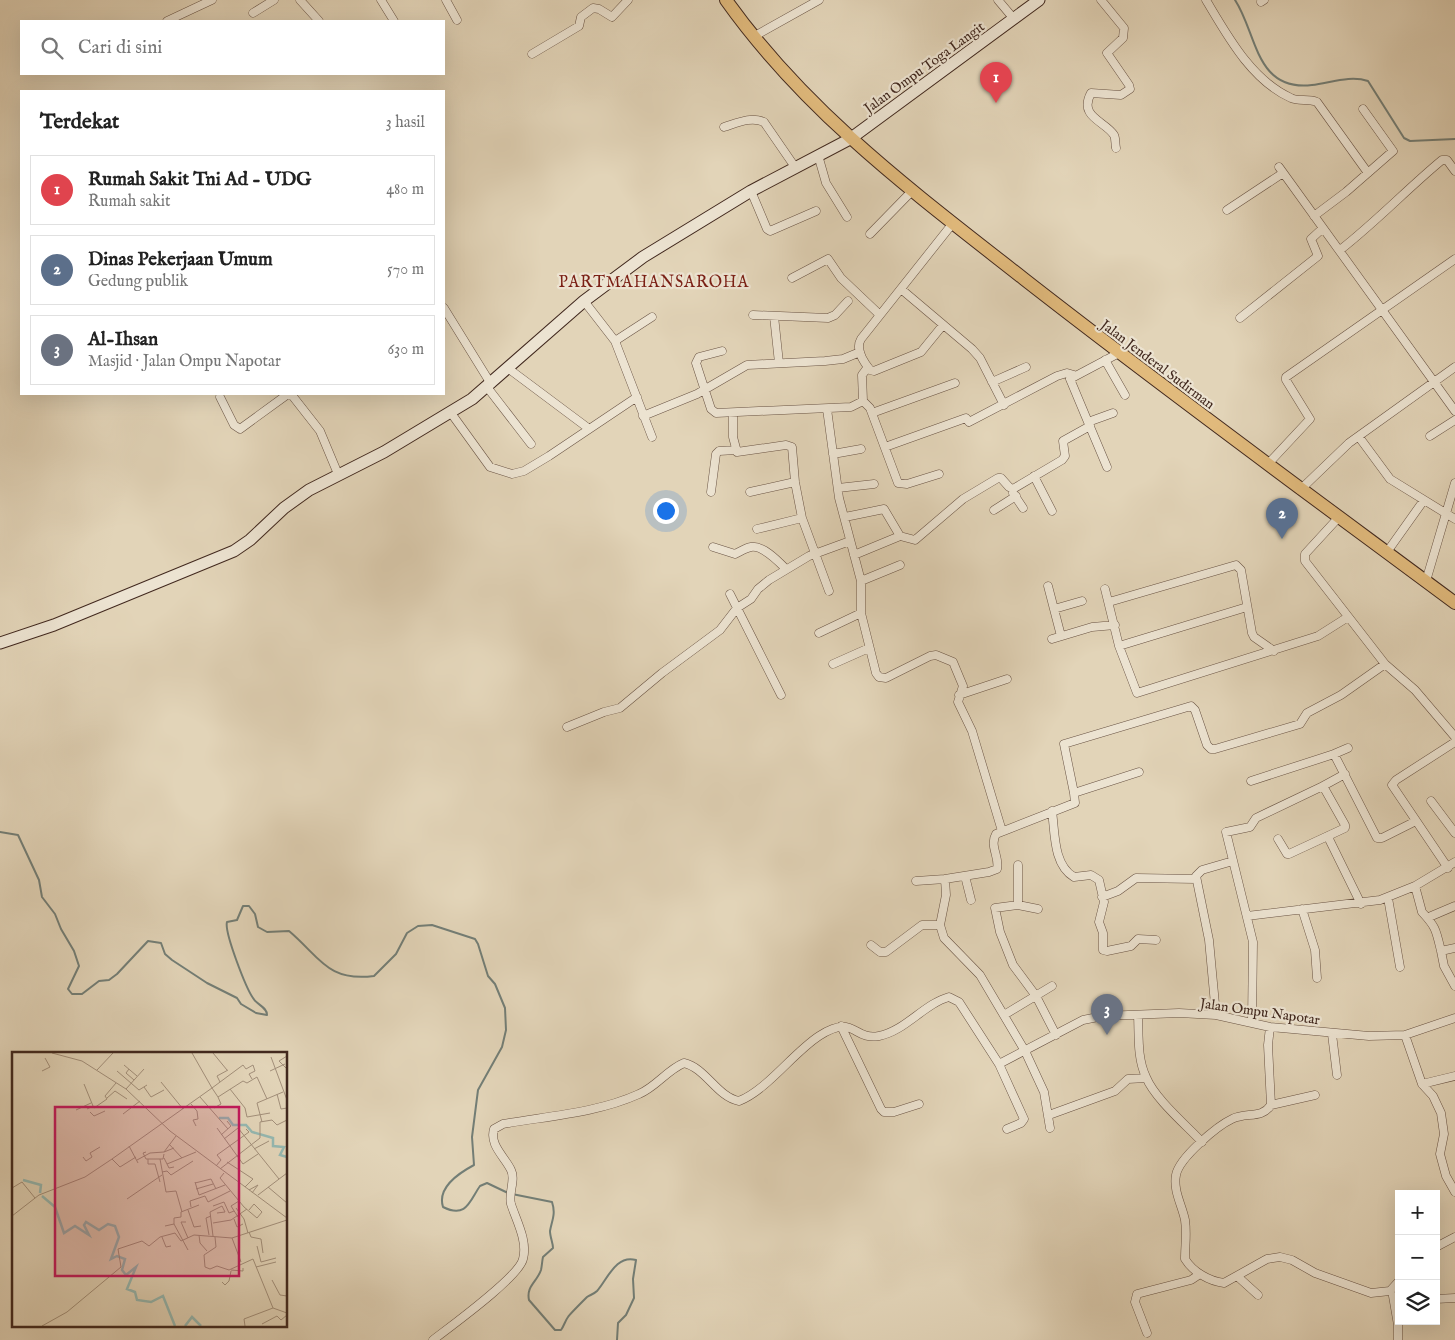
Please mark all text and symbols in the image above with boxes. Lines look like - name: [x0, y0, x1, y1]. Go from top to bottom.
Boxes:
- street label: Jalan Ompu Toga Langit: [859, 18, 989, 119]
- search box: [20, 20, 445, 75]
- icon: search: [38, 34, 66, 62]
- text: Cari di sini: [78, 36, 162, 60]
- pin: 1: [980, 62, 1012, 103]
- text: Terdekat: [40, 109, 119, 136]
- text: 3 hasil: [386, 113, 425, 133]
- text: Rumah Sakit Tni Ad - UDG: [88, 168, 311, 192]
- text: 1: [54, 180, 60, 200]
- text: 480 m: [386, 180, 424, 200]
- text: Rumah sakit: [88, 192, 171, 212]
- text: Dinas Pekerjaan Umum: [88, 248, 273, 272]
- text: 2: [53, 260, 61, 280]
- text: 570 m: [387, 260, 424, 280]
- text: Gedung publik: [88, 272, 188, 292]
- district label: PARTMAHANSAROHA: [559, 273, 750, 293]
- street label: Jalan Jenderal Sudirman: [1095, 315, 1218, 414]
- text: Al-Ihsan: [88, 328, 158, 352]
- text: 3: [54, 340, 60, 360]
- text: 630 m: [388, 340, 424, 360]
- text: Masjid · Jalan Ompu Napotar: [88, 352, 281, 372]
- your location: [653, 498, 679, 524]
- pin: 2: [1266, 498, 1298, 539]
- pin: 3: [1091, 994, 1123, 1035]
- street label: Jalan Ompu Napotar: [1197, 994, 1321, 1029]
- inset map: [12, 1052, 288, 1328]
- map controls: [1395, 1190, 1440, 1325]
- button: +: [1395, 1190, 1440, 1235]
- button: −: [1395, 1235, 1440, 1280]
- button: layers: [1395, 1280, 1440, 1325]

